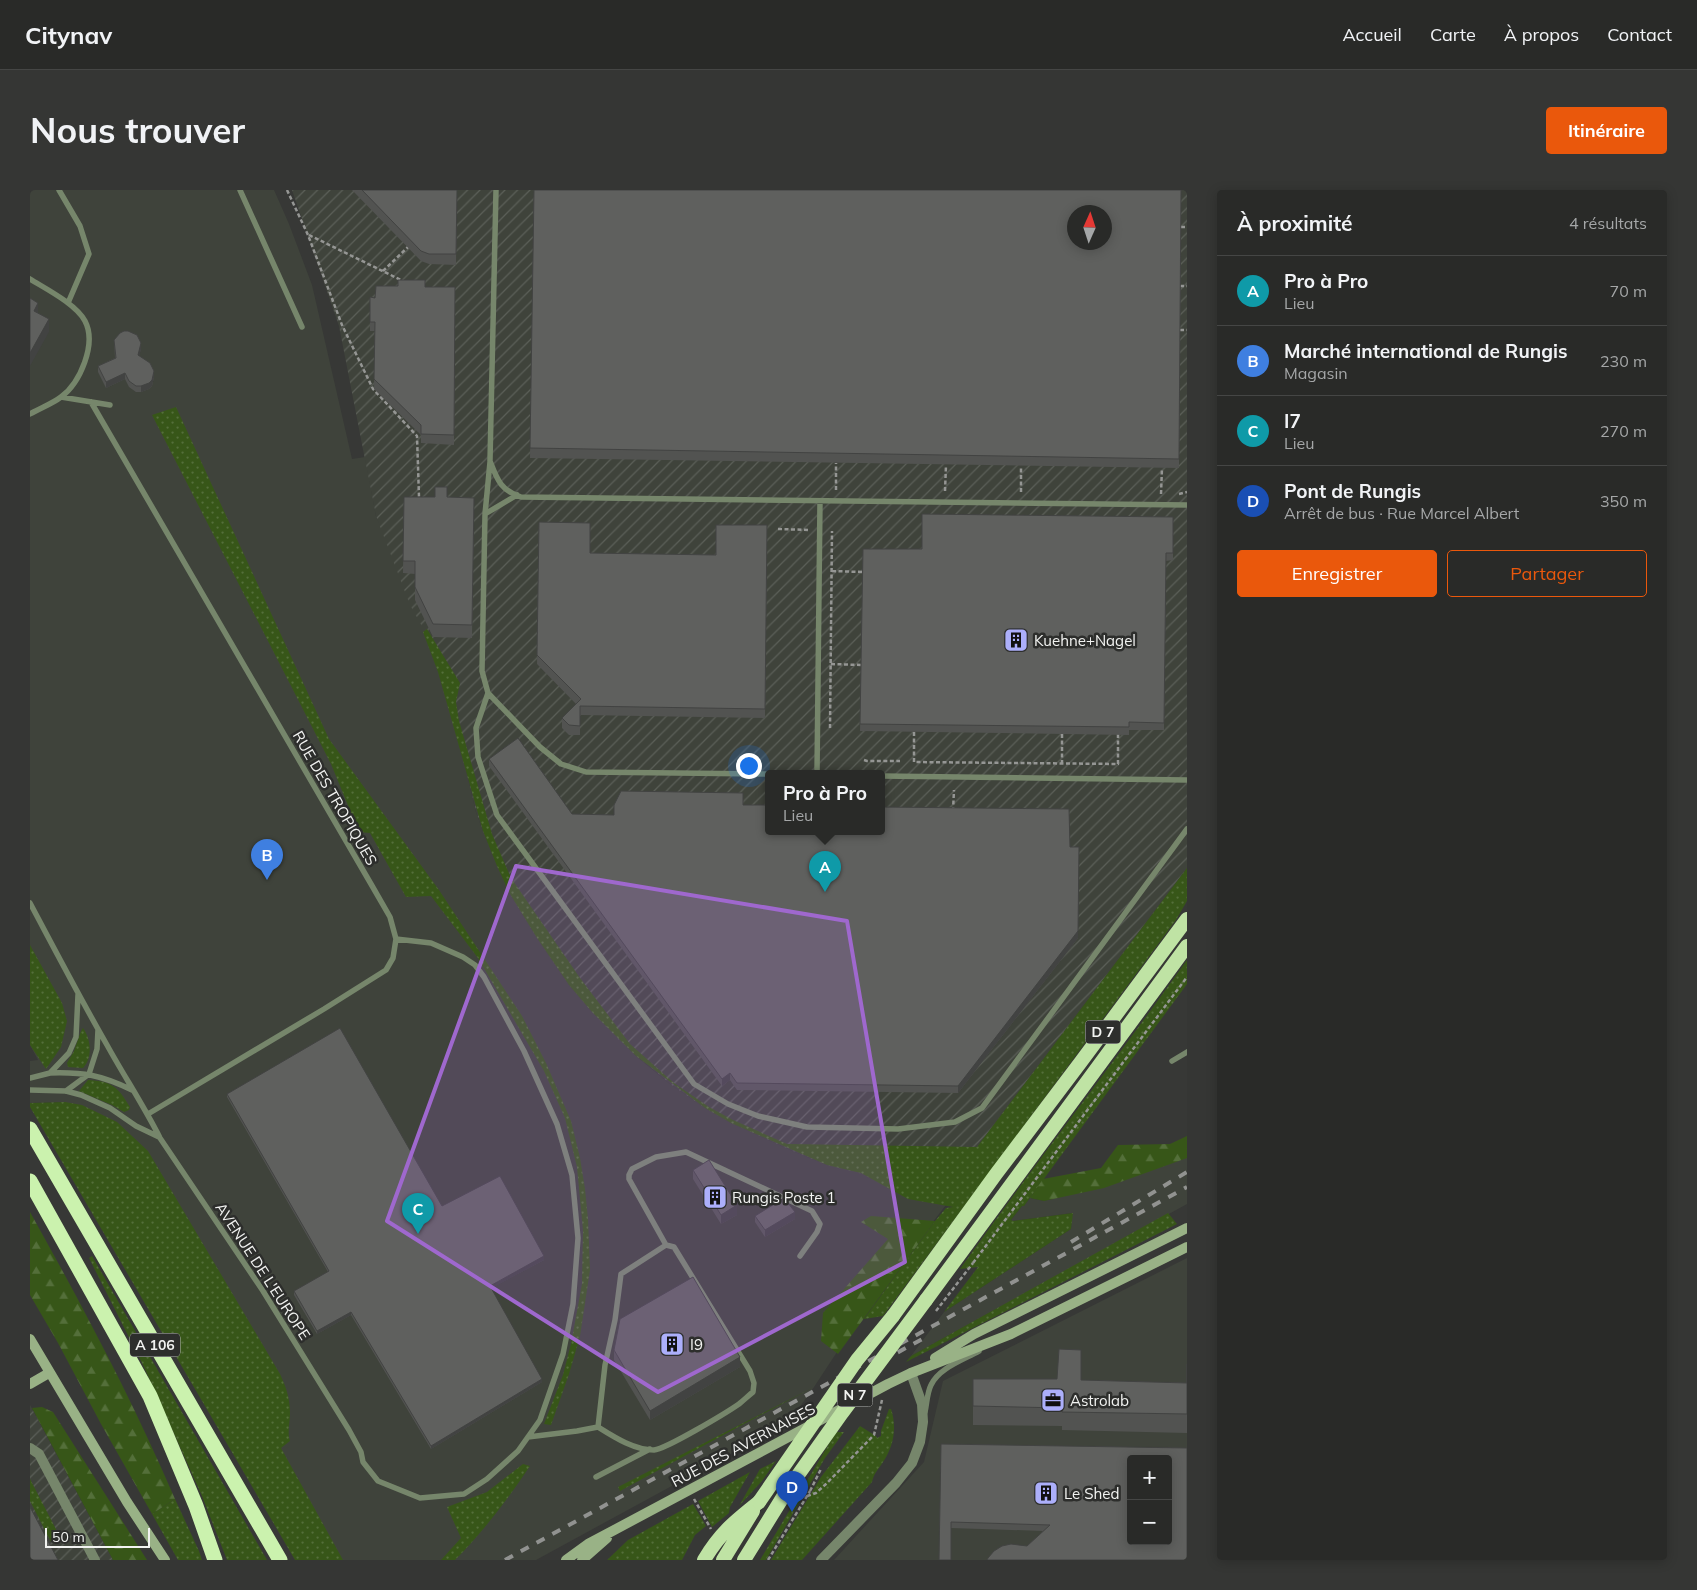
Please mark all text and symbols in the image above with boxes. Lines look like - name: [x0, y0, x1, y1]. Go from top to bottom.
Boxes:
- text: Citynav: [25, 20, 112, 50]
- text: Accueil: [1342, 23, 1402, 46]
- text: Carte: [1430, 23, 1476, 46]
- text: À propos: [1504, 23, 1579, 46]
- text: Contact: [1607, 23, 1672, 46]
- button: Itinéraire: [1546, 107, 1667, 154]
- text: Nous trouver: [30, 108, 245, 152]
- north arrow: [1067, 205, 1112, 250]
- text: À proximité: [1237, 210, 1353, 236]
- text: 4 résultats: [1569, 213, 1647, 233]
- text: Pro à Pro: [1284, 269, 1368, 293]
- text: A: [1247, 281, 1259, 301]
- text: 70 m: [1610, 281, 1647, 301]
- text: Lieu: [1284, 293, 1314, 313]
- text: Marché international de Rungis: [1284, 339, 1568, 363]
- text: B: [1247, 351, 1259, 371]
- text: 230 m: [1600, 351, 1647, 371]
- text: Magasin: [1284, 363, 1348, 383]
- text: I7: [1284, 409, 1301, 433]
- text: C: [1248, 421, 1258, 441]
- text: 270 m: [1600, 421, 1647, 441]
- text: Lieu: [1284, 433, 1314, 453]
- text: Pont de Rungis: [1284, 479, 1421, 503]
- text: D: [1247, 491, 1259, 511]
- text: 350 m: [1600, 491, 1647, 511]
- text: Arrêt de bus · Rue Marcel Albert: [1284, 503, 1519, 523]
- button: Enregistrer: [1237, 550, 1437, 597]
- button: Partager: [1447, 550, 1647, 597]
- building icon: Kuehne+Nagel: [1003, 627, 1029, 653]
- place label: Kuehne+Nagel: [1034, 631, 1136, 650]
- street label: RUE DES TROPIQUES: [289, 727, 381, 869]
- your location: [736, 753, 762, 779]
- popup: [765, 770, 885, 835]
- text: Pro à Pro: [783, 781, 867, 805]
- text: Lieu: [783, 805, 813, 825]
- pin: B: [251, 839, 283, 880]
- pin: A: [809, 851, 841, 892]
- road number: D 7: [1086, 1020, 1120, 1044]
- building icon: Rungis Poste 1: [702, 1184, 728, 1210]
- place label: Rungis Poste 1: [732, 1188, 835, 1207]
- pin: C: [402, 1193, 434, 1234]
- street label: AVENUE DE L'EUROPE: [211, 1199, 315, 1343]
- building icon: I9: [659, 1331, 685, 1357]
- road number: A 106: [130, 1334, 180, 1356]
- place label: I9: [690, 1335, 703, 1354]
- road number: N 7: [838, 1384, 872, 1406]
- office icon: Astrolab: [1040, 1387, 1066, 1413]
- place label: Astrolab: [1070, 1391, 1129, 1410]
- street label: RUE DES AVERNAISES: [668, 1399, 818, 1491]
- map controls: [1127, 1455, 1172, 1545]
- button: +: [1127, 1455, 1172, 1500]
- pin: D: [776, 1471, 808, 1512]
- building icon: Le Shed: [1033, 1480, 1059, 1506]
- place label: Le Shed: [1064, 1484, 1119, 1503]
- button: −: [1127, 1500, 1172, 1545]
- scale bar: [45, 1525, 150, 1548]
- text: 50 m: [52, 1528, 85, 1546]

